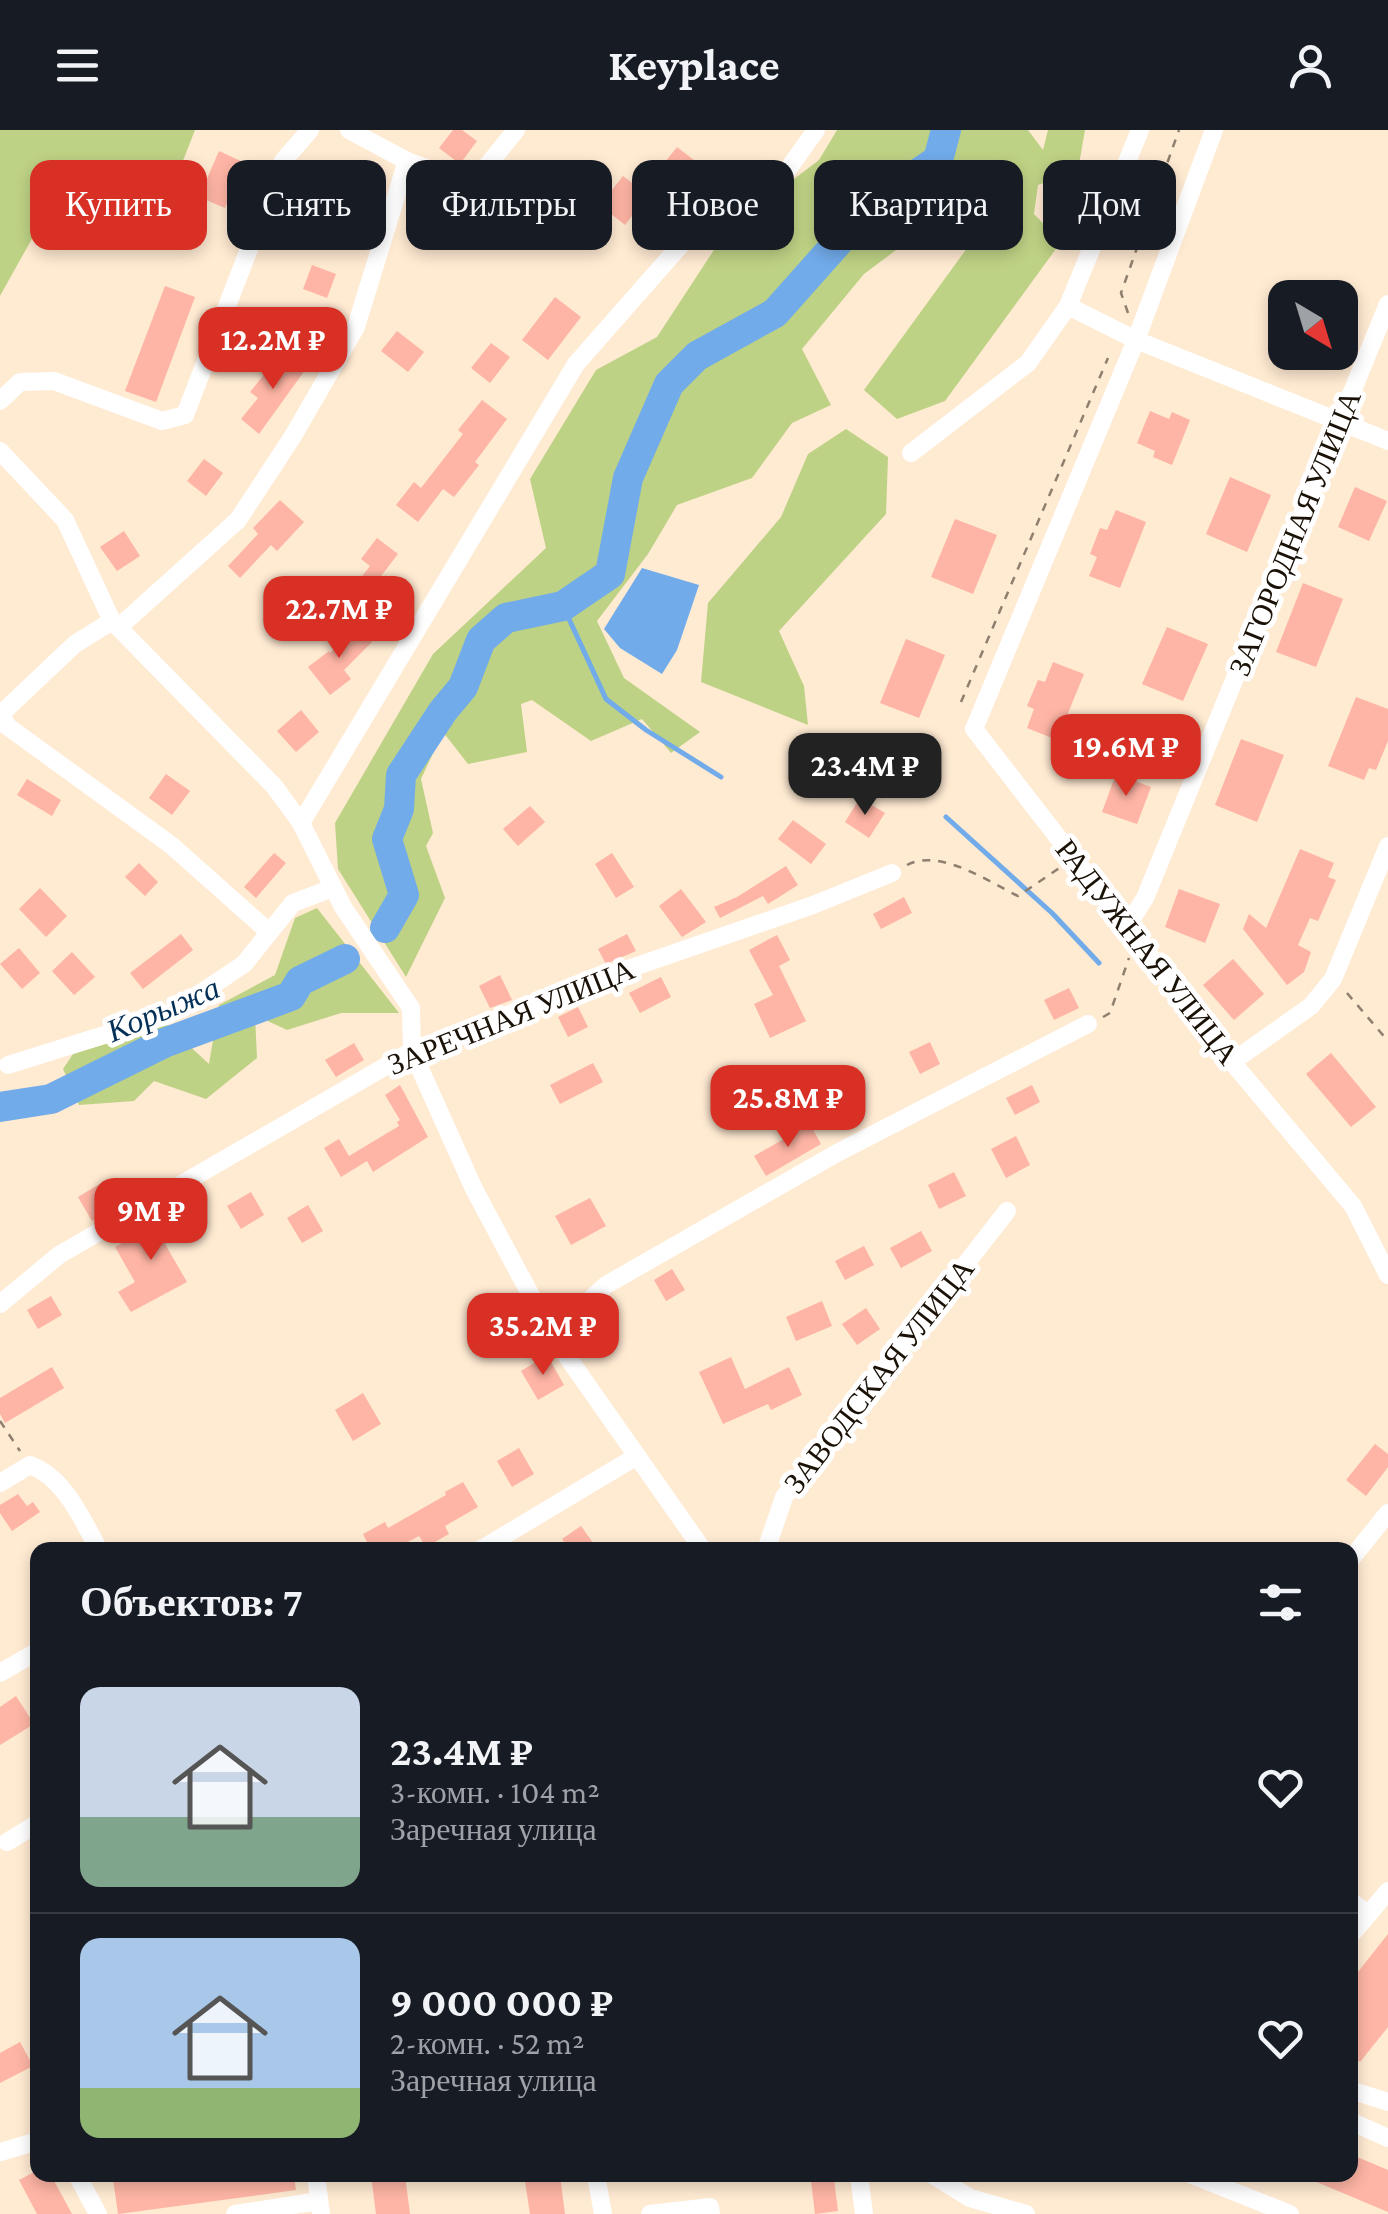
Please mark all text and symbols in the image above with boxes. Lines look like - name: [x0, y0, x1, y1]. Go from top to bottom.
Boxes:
- icon: menu: [50, 38, 105, 93]
- icon: person: [1283, 38, 1338, 93]
- text: Keyplace: [608, 40, 780, 90]
- chip: Купить: [30, 160, 207, 250]
- chip: Снять: [227, 160, 386, 250]
- chip: Фильтры: [406, 160, 612, 250]
- chip: Новое: [632, 160, 794, 250]
- chip: Квартира: [814, 160, 1023, 250]
- chip: Дом: [1043, 160, 1176, 250]
- north arrow: [1268, 280, 1358, 370]
- map controls: [1268, 280, 1358, 370]
- pin: 12.2M ₽: [181, 307, 365, 392]
- text: 12.2M ₽: [220, 321, 326, 357]
- street label: ЗАГОРОДНАЯ УЛИЦА: [1222, 385, 1367, 680]
- pin: 22.7M ₽: [247, 576, 431, 661]
- text: 22.7M ₽: [285, 590, 393, 626]
- pin: 19.6M ₽: [1034, 714, 1218, 799]
- text: 19.6M ₽: [1073, 728, 1179, 764]
- pin: 23.4M ₽: [773, 733, 957, 818]
- text: 23.4M ₽: [810, 747, 920, 783]
- street label: РАДУЖНАЯ УЛИЦА: [1050, 833, 1245, 1071]
- street label: ЗАРЕЧНАЯ УЛИЦА: [383, 952, 639, 1081]
- water label: Корыжа: [100, 969, 225, 1049]
- pin: 25.8M ₽: [696, 1065, 880, 1150]
- text: 25.8M ₽: [732, 1079, 844, 1115]
- pin: 9M ₽: [92, 1178, 210, 1263]
- text: 9M ₽: [116, 1192, 186, 1228]
- street label: ЗАВОДСКАЯ УЛИЦА: [777, 1252, 980, 1499]
- pin: 35.2M ₽: [451, 1293, 635, 1378]
- text: 35.2M ₽: [489, 1307, 597, 1343]
- icon: filters: [1253, 1575, 1308, 1630]
- text: Объектов: 7: [80, 1578, 303, 1625]
- icon: home: [160, 1727, 280, 1847]
- text: 23.4M ₽: [390, 1727, 533, 1774]
- icon: heart: [1253, 1760, 1308, 1815]
- text: 3-комн. · 104 m²: [390, 1774, 600, 1810]
- text: Заречная улица: [390, 1811, 597, 1847]
- icon: home: [160, 1978, 280, 2098]
- text: 9 000 000 ₽: [390, 1978, 614, 2025]
- icon: heart: [1253, 2011, 1308, 2066]
- text: 2-комн. · 52 m²: [390, 2025, 584, 2061]
- text: Заречная улица: [390, 2062, 597, 2098]

